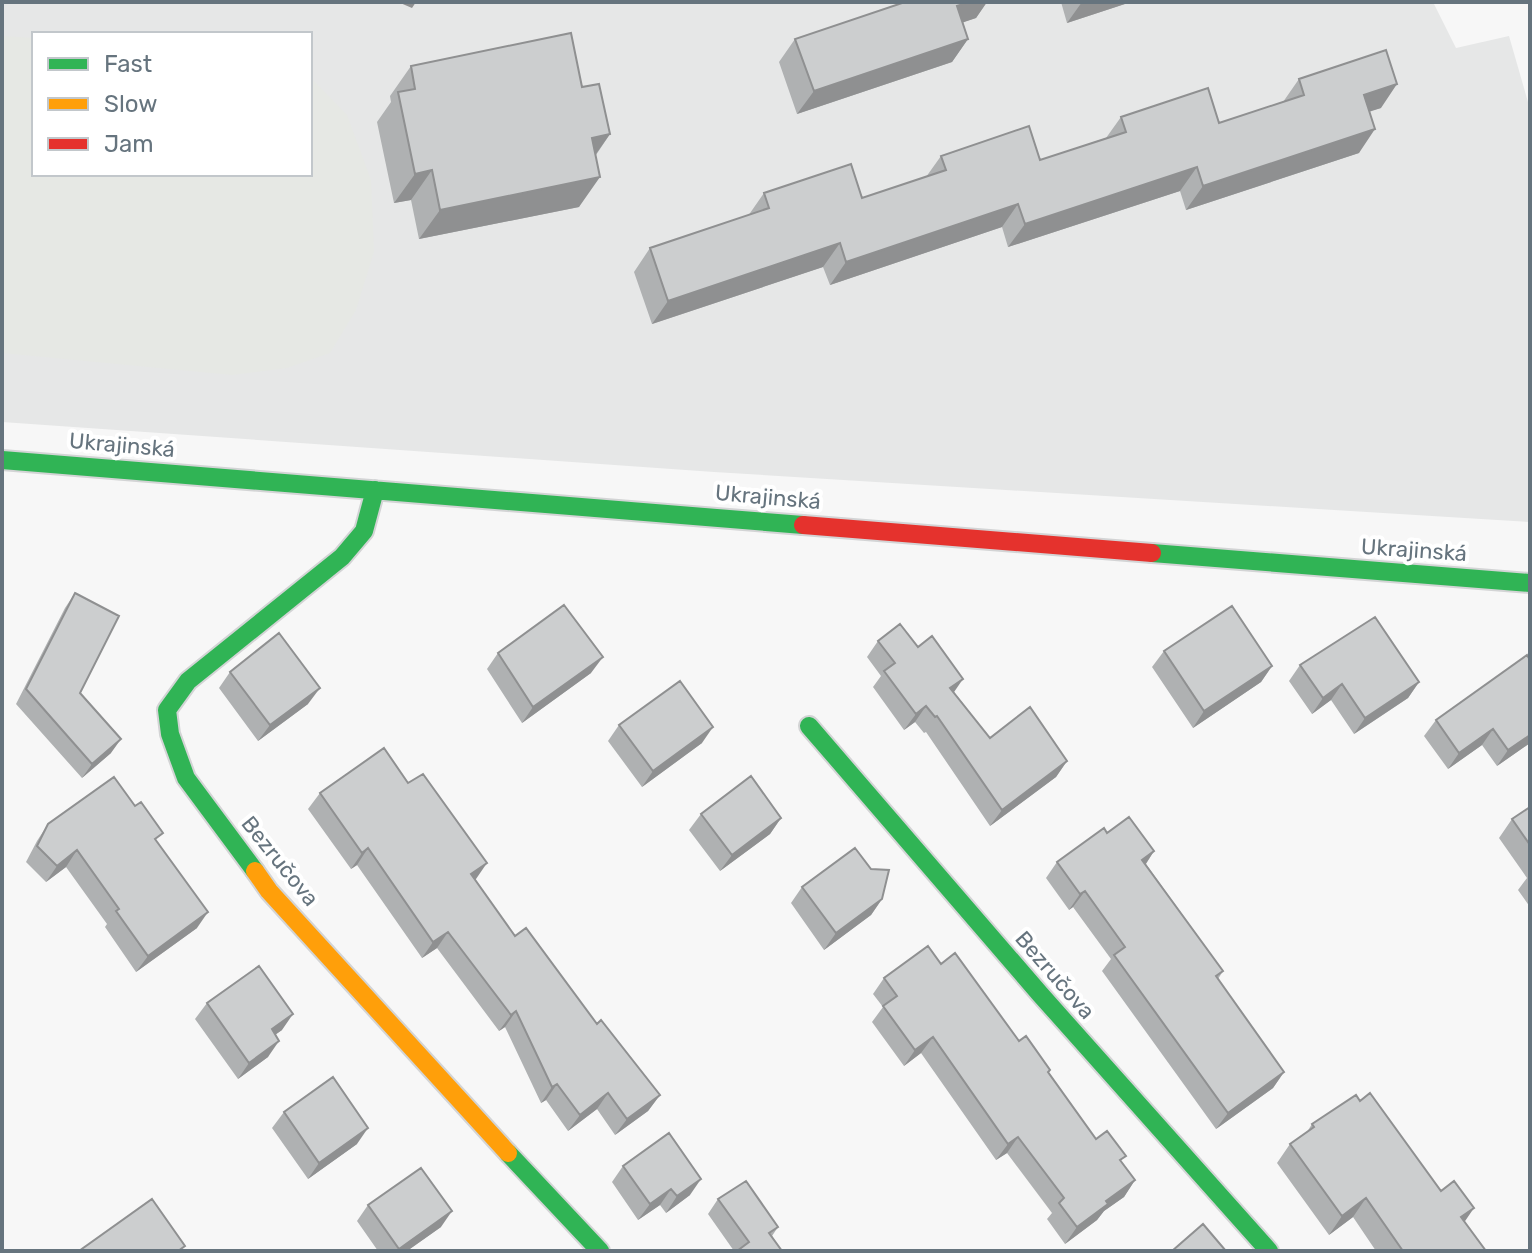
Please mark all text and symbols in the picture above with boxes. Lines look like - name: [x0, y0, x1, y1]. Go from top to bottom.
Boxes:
- legend: [32, 32, 312, 176]
- text: Fast: [104, 50, 152, 78]
- text: Slow: [104, 90, 157, 118]
- text: Jam: [104, 130, 154, 158]
- street label: Ukrajinská: [68, 427, 176, 463]
- street label: Ukrajinská: [714, 479, 822, 515]
- street label: Ukrajinská: [1360, 533, 1468, 567]
- street label: Bezručova: [236, 811, 324, 911]
- street label: Bezručova: [1009, 925, 1101, 1025]

